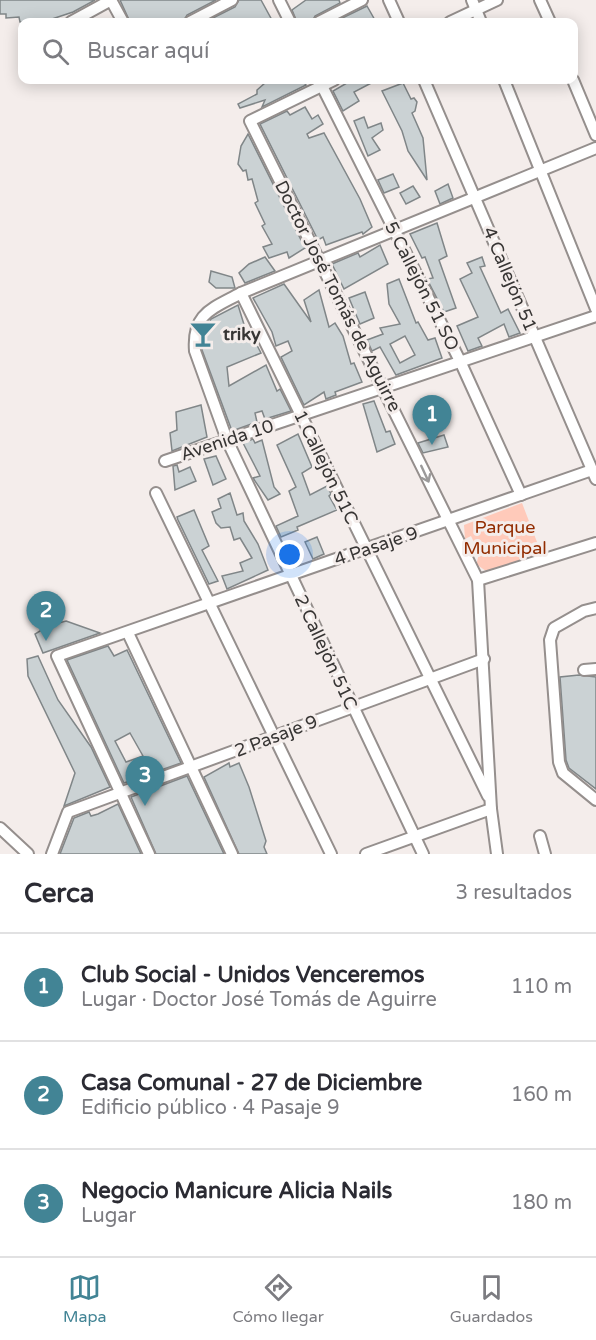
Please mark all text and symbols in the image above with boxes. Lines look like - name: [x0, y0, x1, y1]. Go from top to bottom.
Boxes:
- search box: [18, 18, 578, 84]
- icon: search: [39, 35, 72, 68]
- text: Buscar aquí: [87, 38, 209, 64]
- street label: Doctor José Tomás de Aguirre: [270, 177, 406, 415]
- street label: 5 Callejón 51 SO: [380, 218, 464, 354]
- street label: 4 Callejón 51: [478, 223, 542, 335]
- bar icon: triky: [188, 319, 218, 349]
- place label: triky: [223, 323, 261, 345]
- pin: 1: [412, 396, 452, 445]
- street label: 1 Callejón 51C: [289, 406, 363, 528]
- street label: Avenida 10: [178, 415, 276, 465]
- one-way arrow: [420, 464, 432, 482]
- park label: Parque Municipal: [463, 516, 547, 559]
- street label: 4 Pasaje 9: [331, 521, 421, 571]
- your location: [275, 540, 304, 569]
- street label: 2 Callejón 51C: [290, 591, 362, 713]
- pin: 2: [26, 592, 66, 641]
- street label: 2 Pasaje 9: [231, 710, 321, 762]
- pin: 3: [126, 756, 164, 806]
- text: Cerca: [24, 878, 94, 909]
- text: 3 resultados: [456, 881, 572, 905]
- text: Club Social - Unidos Venceremos: [81, 962, 425, 988]
- text: 1: [37, 975, 50, 999]
- text: 110 m: [511, 975, 572, 999]
- text: Lugar · Doctor José Tomás de Aguirre: [81, 988, 437, 1012]
- text: Casa Comunal - 27 de Diciembre: [81, 1070, 422, 1096]
- text: 2: [37, 1083, 50, 1107]
- text: 160 m: [511, 1083, 572, 1107]
- text: Edificio público · 4 Pasaje 9: [81, 1096, 339, 1120]
- text: Negocio Manicure Alicia Nails: [81, 1178, 392, 1204]
- text: 3: [37, 1191, 50, 1215]
- text: 180 m: [511, 1191, 572, 1215]
- text: Lugar: [81, 1204, 136, 1228]
- tab: Mapa: [63, 1271, 106, 1327]
- tab: Cómo llegar: [232, 1271, 324, 1327]
- tab: Guardados: [450, 1271, 533, 1327]

